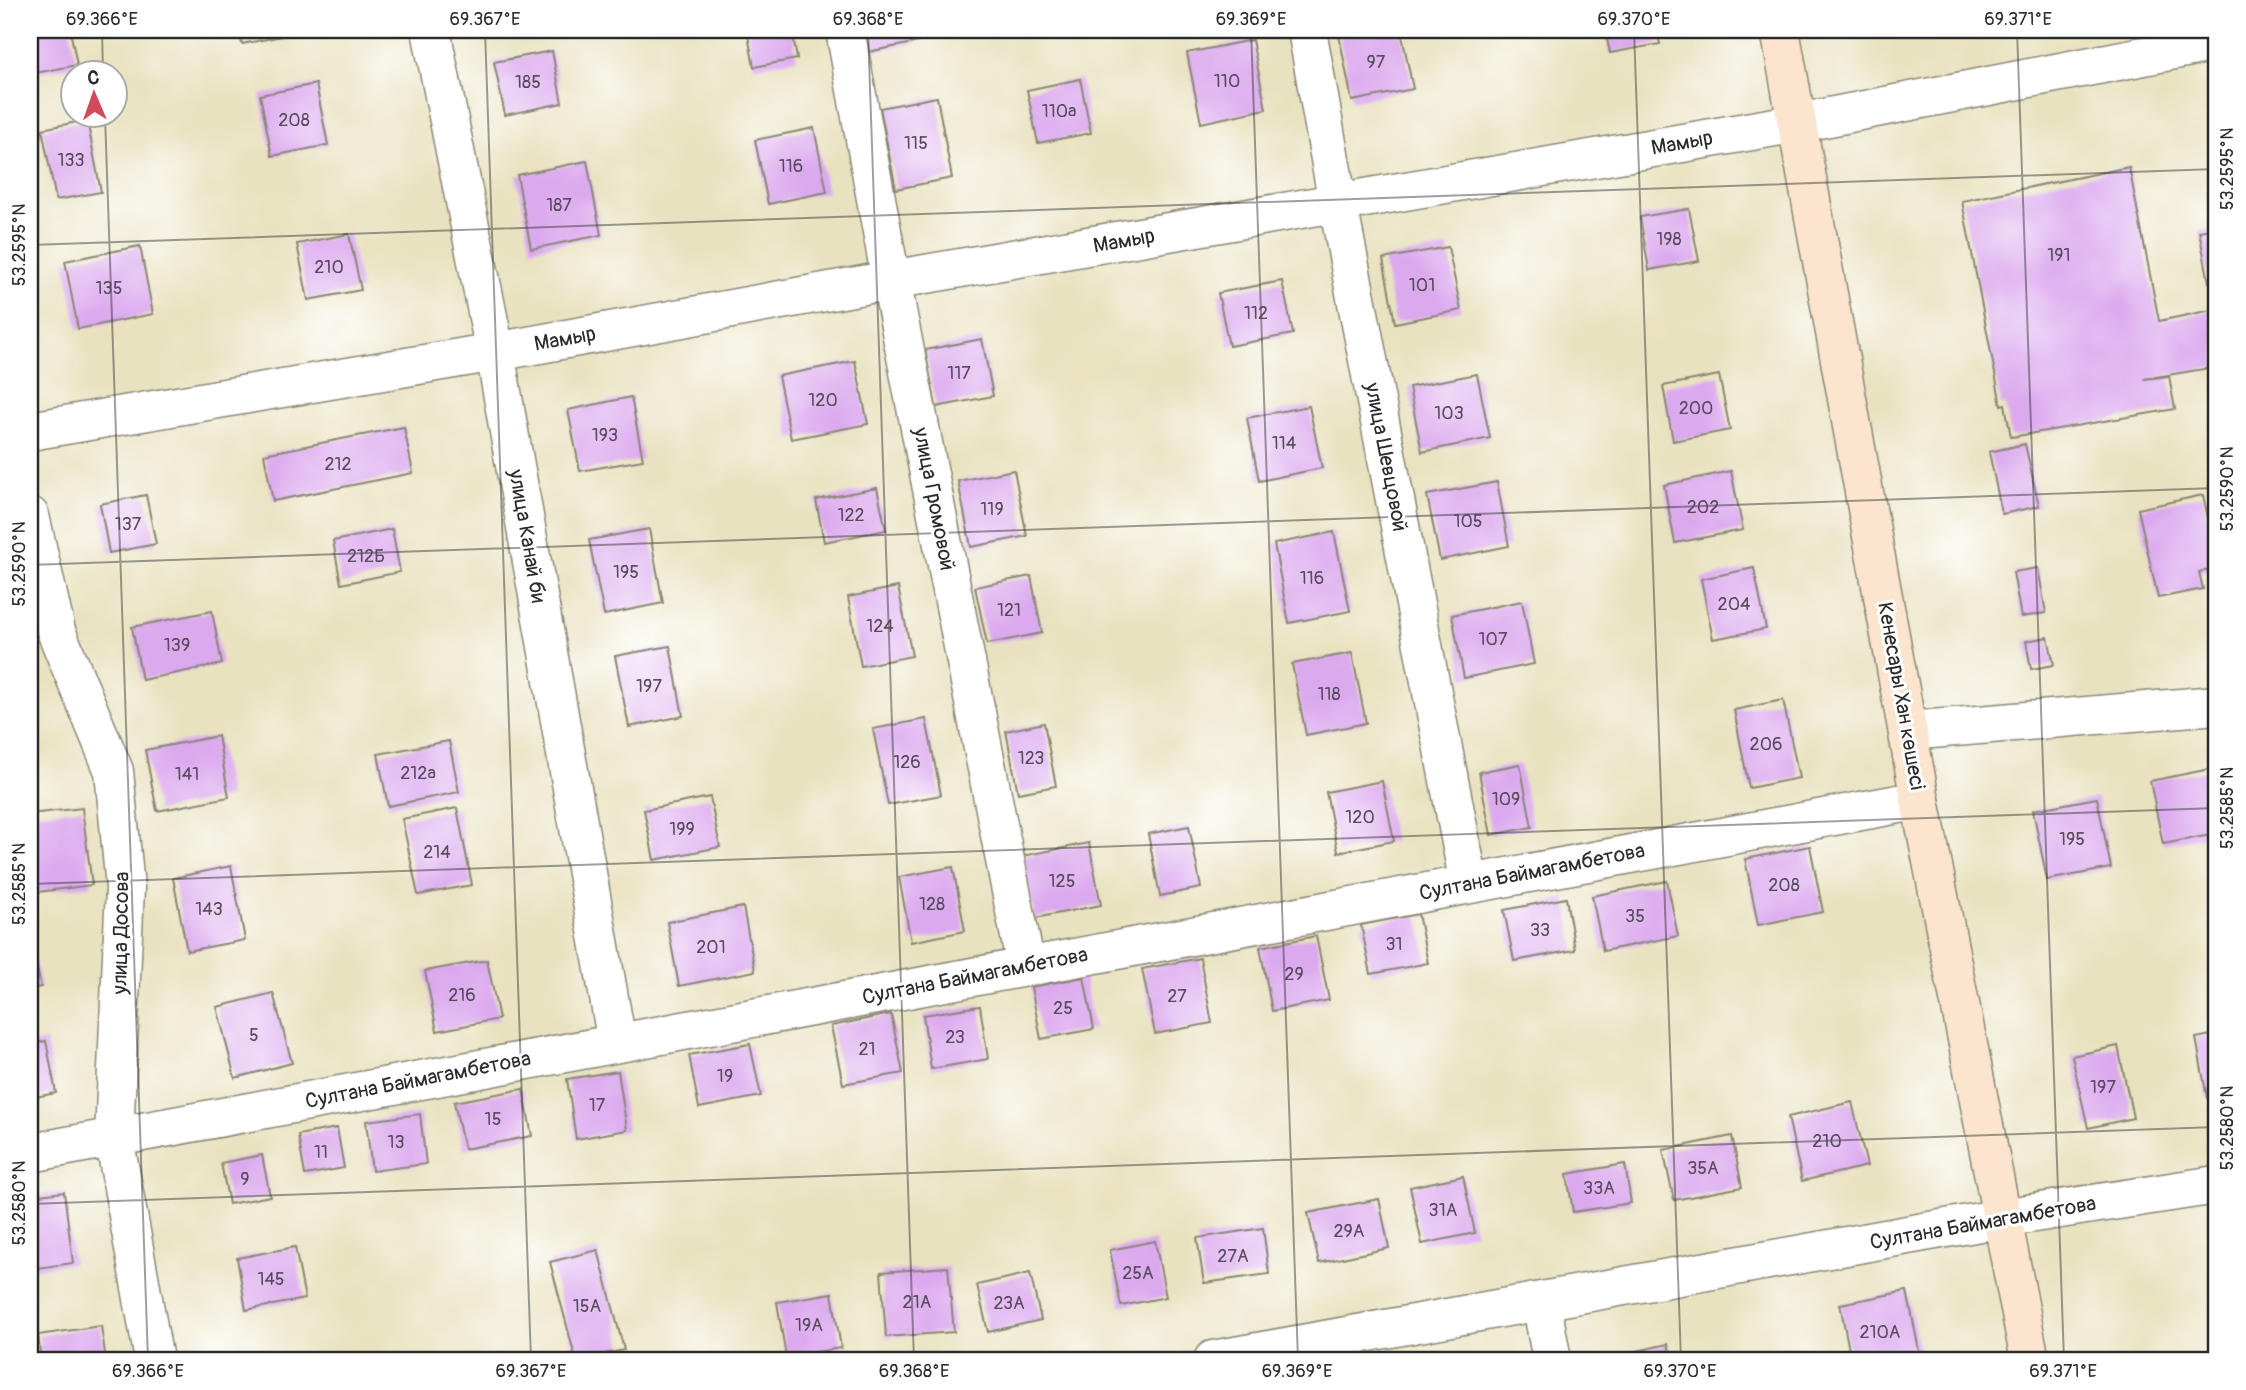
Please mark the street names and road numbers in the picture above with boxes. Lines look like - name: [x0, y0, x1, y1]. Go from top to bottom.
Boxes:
- street label: Мамыр: [1649, 124, 1715, 162]
- street label: Мамыр: [1091, 222, 1157, 260]
- street label: Мамыр: [532, 320, 598, 358]
- street label: улица Шевцовой: [1358, 379, 1414, 534]
- street label: улица Громовой: [907, 424, 961, 573]
- street label: улица Канай би: [502, 466, 552, 605]
- street label: Кенесары Хан көшесі: [1871, 600, 1931, 792]
- street label: Султана Баймагамбетова: [1417, 837, 1647, 907]
- street label: улица Досова: [106, 871, 136, 996]
- street label: Султана Баймагамбетова: [860, 941, 1090, 1011]
- street label: Султана Баймагамбетова: [303, 1045, 533, 1115]
- street label: Султана Баймагамбетова: [1868, 1190, 2098, 1256]

